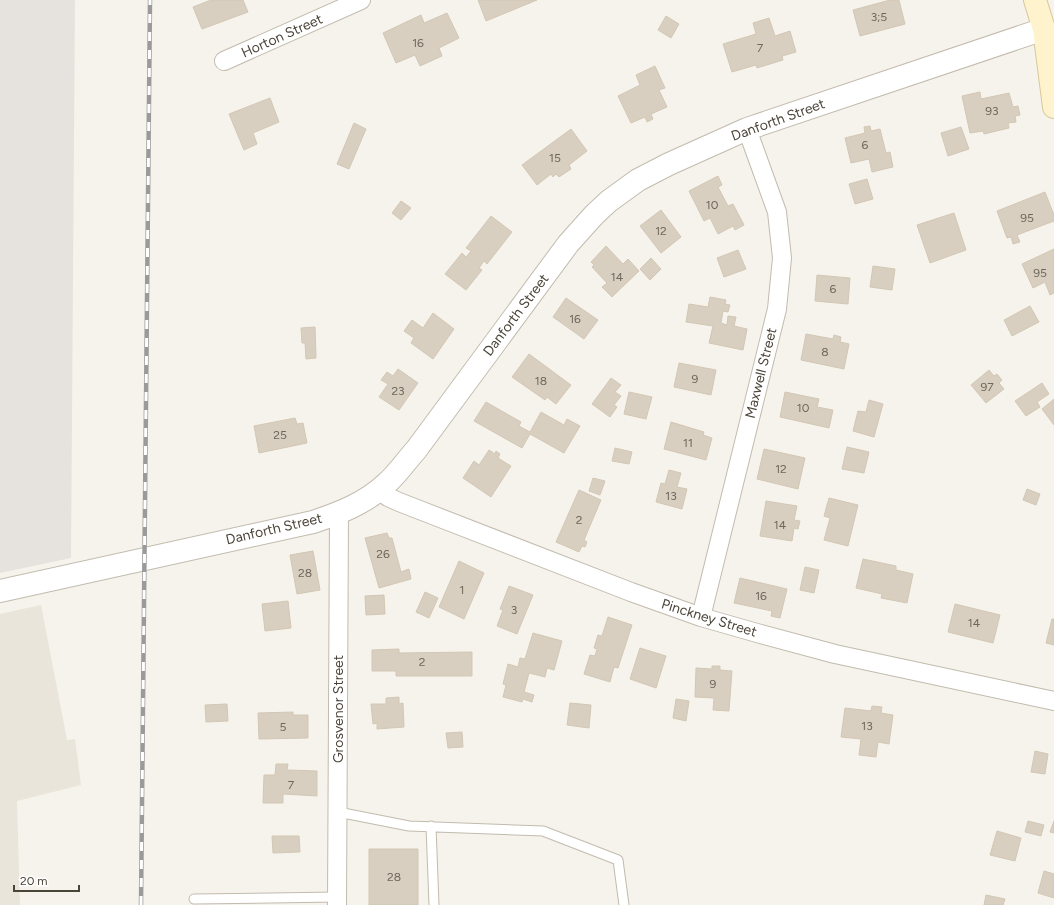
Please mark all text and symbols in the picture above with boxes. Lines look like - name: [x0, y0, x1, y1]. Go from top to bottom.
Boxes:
- street label: Horton Street: [239, 10, 325, 62]
- house number: 3;5: [871, 10, 887, 24]
- house number: 16: [412, 36, 424, 50]
- house number: 7: [757, 41, 764, 55]
- street label: Danforth Street: [729, 95, 827, 145]
- house number: 93: [985, 104, 999, 118]
- house number: 6: [862, 138, 869, 152]
- house number: 15: [549, 151, 561, 165]
- house number: 10: [706, 198, 719, 212]
- house number: 95: [1020, 211, 1034, 225]
- house number: 12: [655, 224, 667, 238]
- house number: 95: [1033, 266, 1047, 280]
- house number: 14: [611, 270, 624, 284]
- street label: Danforth Street: [480, 271, 552, 359]
- house number: 6: [830, 282, 837, 296]
- house number: 16: [569, 312, 581, 326]
- street label: Maxwell Street: [742, 326, 780, 420]
- house number: 8: [821, 345, 829, 359]
- house number: 9: [692, 372, 699, 386]
- house number: 18: [535, 374, 547, 388]
- house number: 97: [980, 380, 994, 394]
- house number: 23: [391, 384, 405, 398]
- house number: 10: [797, 401, 810, 415]
- house number: 25: [273, 428, 287, 442]
- house number: 11: [683, 436, 693, 450]
- house number: 12: [775, 462, 787, 476]
- house number: 13: [665, 489, 677, 503]
- street label: Danforth Street: [224, 510, 324, 548]
- house number: 2: [576, 513, 582, 527]
- house number: 14: [774, 518, 787, 532]
- house number: 26: [376, 547, 390, 561]
- house number: 28: [298, 566, 312, 580]
- house number: 1: [460, 583, 464, 597]
- house number: 16: [755, 589, 767, 603]
- street label: Pinckney Street: [659, 595, 759, 641]
- house number: 3: [511, 603, 517, 617]
- house number: 14: [968, 616, 981, 630]
- street label: Grosvenor Street: [330, 655, 347, 763]
- house number: 2: [419, 655, 425, 669]
- house number: 9: [710, 677, 717, 691]
- house number: 13: [861, 719, 873, 733]
- house number: 5: [280, 720, 287, 734]
- house number: 7: [288, 778, 295, 792]
- scale bar: [14, 867, 79, 893]
- house number: 28: [387, 870, 401, 884]
- text: 20 m: [20, 874, 48, 888]

